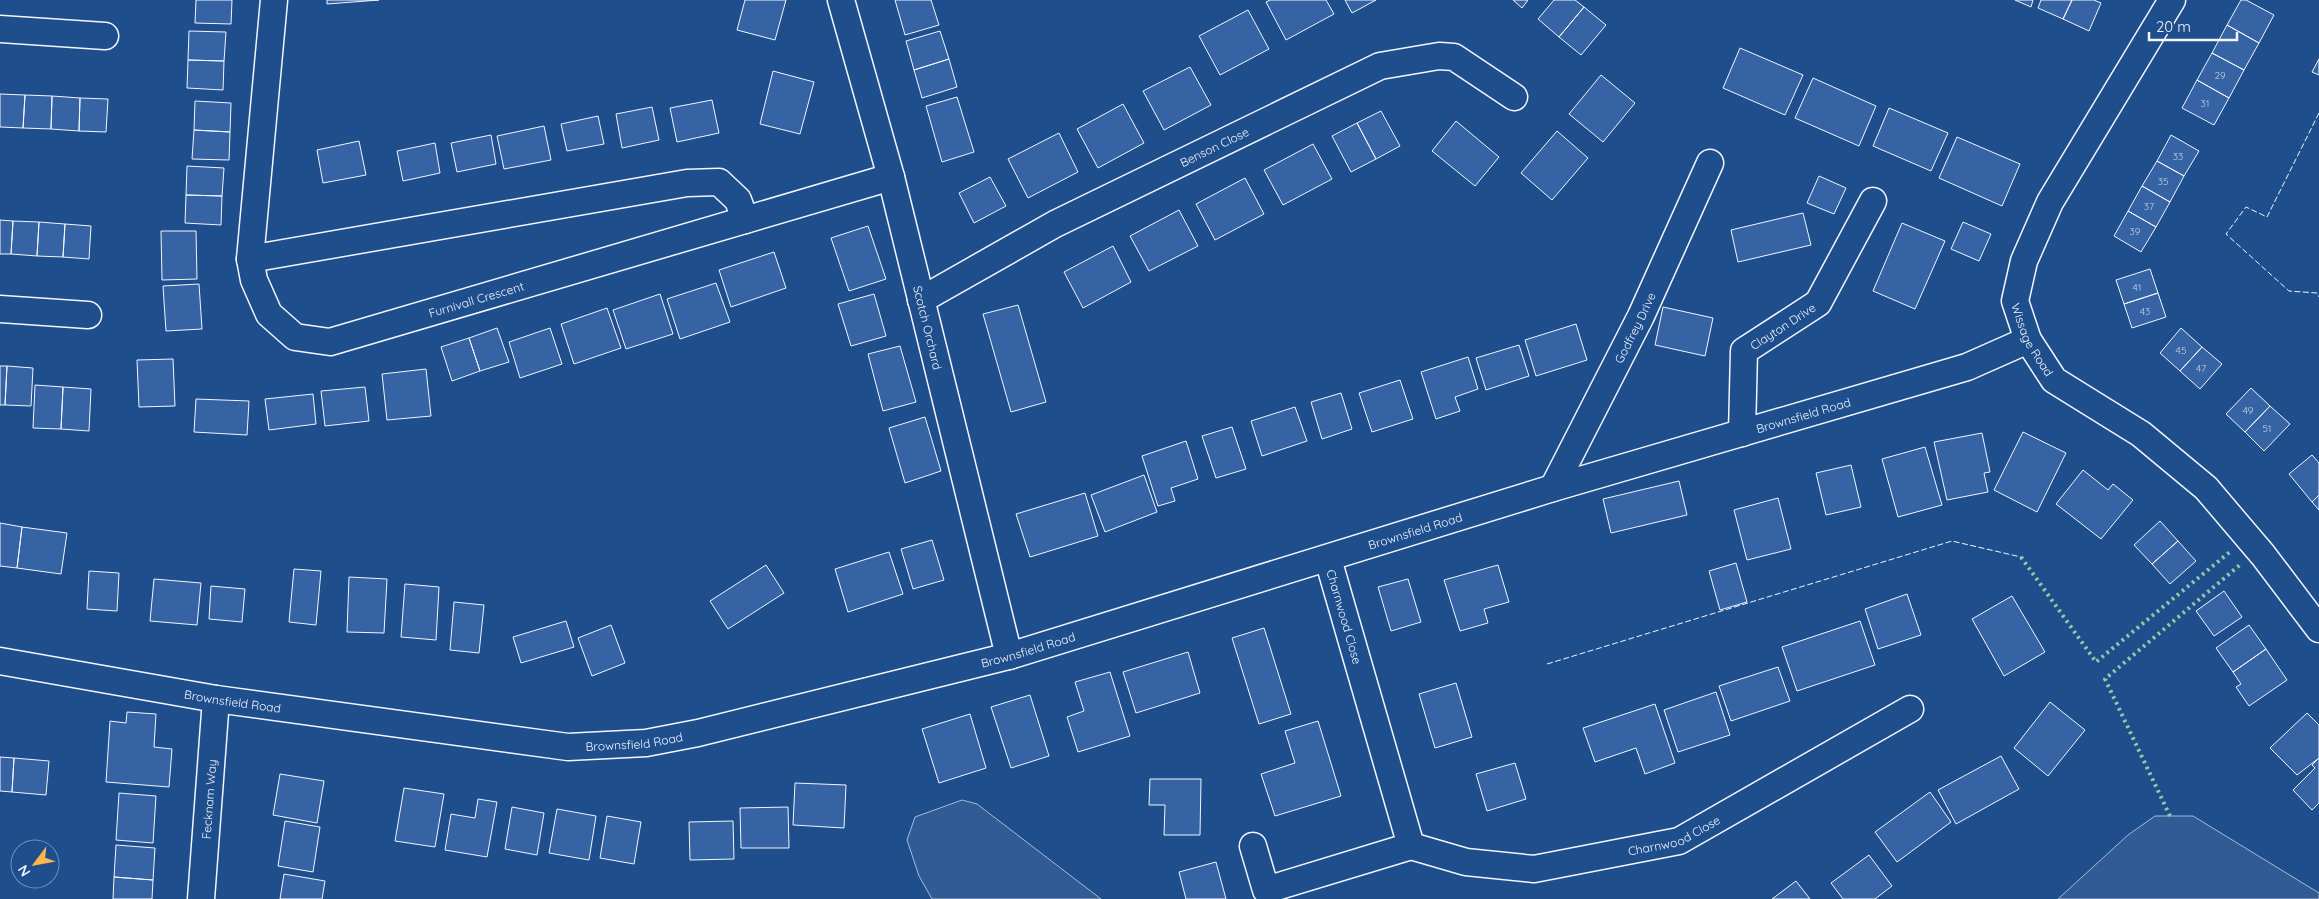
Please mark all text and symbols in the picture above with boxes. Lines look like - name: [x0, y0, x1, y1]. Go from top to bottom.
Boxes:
- scale bar: [2149, 10, 2236, 42]
- text: 20 m: [2156, 17, 2191, 36]
- house number: 29: [2214, 69, 2226, 82]
- house number: 31: [2201, 97, 2209, 110]
- street label: Benson Close: [1177, 123, 1251, 170]
- house number: 33: [2173, 150, 2183, 163]
- house number: 35: [2158, 175, 2168, 188]
- house number: 37: [2144, 200, 2154, 213]
- house number: 39: [2130, 225, 2141, 238]
- street label: Furnivall Crescent: [427, 278, 526, 320]
- house number: 41: [2133, 281, 2141, 294]
- street label: Scotch Orchard: [911, 284, 946, 371]
- street label: Godfrey Drive: [1611, 290, 1658, 366]
- street label: Clayton Drive: [1747, 299, 1818, 353]
- street label: Wissage Road: [2009, 301, 2057, 379]
- house number: 43: [2140, 305, 2150, 318]
- house number: 45: [2176, 344, 2186, 357]
- house number: 47: [2196, 362, 2206, 375]
- street label: Brownsfield Road: [1754, 394, 1852, 436]
- house number: 49: [2243, 404, 2254, 417]
- house number: 51: [2262, 422, 2272, 435]
- street label: Brownsfield Road: [1366, 509, 1464, 552]
- street label: Charnwood Close: [1324, 568, 1366, 666]
- street label: Brownsfield Road: [979, 629, 1077, 670]
- street label: Brownsfield Road: [183, 686, 282, 715]
- street label: Brownsfield Road: [585, 729, 684, 754]
- street label: Fecknam Way: [198, 759, 219, 840]
- street label: Charnwood Close: [1627, 812, 1723, 858]
- north arrow: [10, 839, 60, 889]
- text: N: [14, 862, 34, 880]

